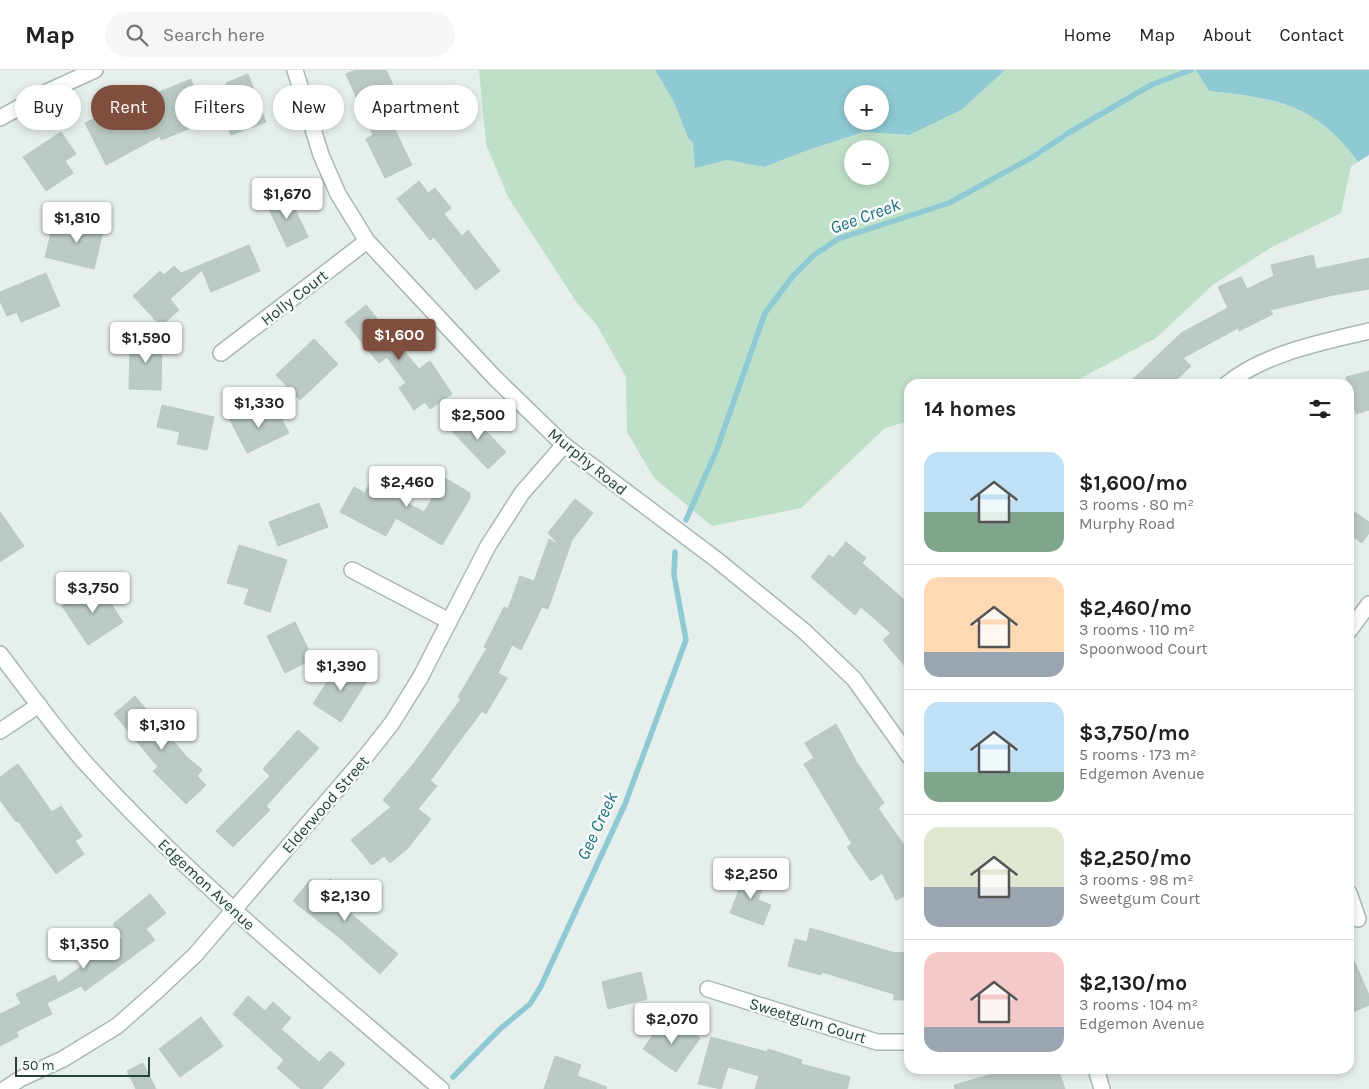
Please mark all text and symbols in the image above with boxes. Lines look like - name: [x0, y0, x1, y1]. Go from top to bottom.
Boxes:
- search box: [105, 12, 455, 57]
- text: Map: [25, 21, 75, 49]
- icon: search: [123, 21, 151, 49]
- text: Search here: [163, 24, 265, 46]
- text: Home: [1063, 24, 1111, 46]
- text: Map: [1139, 24, 1175, 46]
- text: About: [1203, 24, 1252, 46]
- text: Contact: [1280, 24, 1344, 46]
- chip: Buy: [15, 85, 81, 130]
- chip: Rent: [91, 85, 165, 130]
- chip: Filters: [175, 85, 263, 130]
- chip: New: [273, 85, 344, 130]
- chip: Apartment: [354, 85, 478, 130]
- map controls: [844, 85, 889, 185]
- button: +: [844, 85, 889, 130]
- button: −: [844, 140, 889, 185]
- pin: $1,670: [246, 178, 328, 220]
- text: $1,670: [263, 184, 311, 203]
- water label: Gee Creek: [827, 193, 904, 239]
- pin: $1,810: [36, 202, 118, 244]
- text: $1,810: [54, 208, 100, 227]
- street label: Holly Court: [257, 265, 332, 329]
- pin: $1,600: [358, 318, 440, 361]
- pin: $1,590: [105, 322, 187, 364]
- text: $1,600: [374, 325, 424, 344]
- text: $1,590: [121, 328, 171, 347]
- pin: $1,330: [218, 386, 300, 429]
- text: $1,330: [234, 393, 284, 412]
- icon: filters: [1306, 395, 1334, 423]
- text: 14 homes: [924, 397, 1016, 421]
- pin: $2,500: [437, 398, 519, 441]
- text: $2,500: [451, 405, 505, 424]
- street label: Murphy Road: [544, 424, 631, 499]
- pin: $2,460: [366, 466, 448, 508]
- text: $1,600/mo: [1079, 471, 1187, 495]
- text: $2,460: [380, 472, 434, 491]
- icon: home: [964, 472, 1024, 532]
- text: 3 rooms · 80 m²: [1079, 495, 1194, 514]
- text: Murphy Road: [1079, 514, 1175, 533]
- pin: $3,750: [52, 572, 134, 614]
- text: $3,750: [67, 578, 119, 597]
- text: $2,460/mo: [1079, 596, 1192, 620]
- icon: home: [964, 597, 1024, 657]
- text: 3 rooms · 110 m²: [1079, 620, 1195, 639]
- text: Spoonwood Court: [1079, 639, 1208, 658]
- pin: $1,390: [300, 650, 382, 692]
- text: $1,390: [316, 656, 366, 675]
- pin: $1,310: [121, 708, 203, 751]
- text: $1,310: [139, 715, 185, 734]
- text: $3,750/mo: [1079, 721, 1190, 745]
- icon: home: [964, 722, 1024, 782]
- text: 5 rooms · 173 m²: [1079, 745, 1196, 764]
- street label: Elderwood Street: [278, 752, 373, 857]
- text: Edgemon Avenue: [1079, 764, 1205, 783]
- water label: Gee Creek: [572, 788, 623, 864]
- street label: Edgemon Avenue: [154, 835, 259, 934]
- text: $2,250/mo: [1079, 846, 1191, 870]
- icon: home: [964, 847, 1024, 907]
- pin: $2,250: [710, 858, 792, 900]
- text: $2,250: [724, 864, 778, 883]
- text: 3 rooms · 98 m²: [1079, 870, 1194, 889]
- pin: $2,130: [304, 880, 386, 922]
- text: $2,130: [320, 886, 370, 905]
- text: Sweetgum Court: [1079, 889, 1200, 908]
- pin: $1,350: [43, 928, 125, 970]
- text: $1,350: [59, 934, 109, 953]
- text: $2,130/mo: [1079, 971, 1187, 995]
- icon: home: [964, 972, 1024, 1032]
- street label: Sweetgum Court: [747, 994, 869, 1047]
- text: 3 rooms · 104 m²: [1079, 995, 1198, 1014]
- pin: $2,070: [631, 1002, 713, 1045]
- text: $2,070: [646, 1009, 698, 1028]
- text: Edgemon Avenue: [1079, 1014, 1205, 1033]
- scale bar: [15, 1054, 150, 1077]
- text: 50 m: [22, 1057, 55, 1074]

